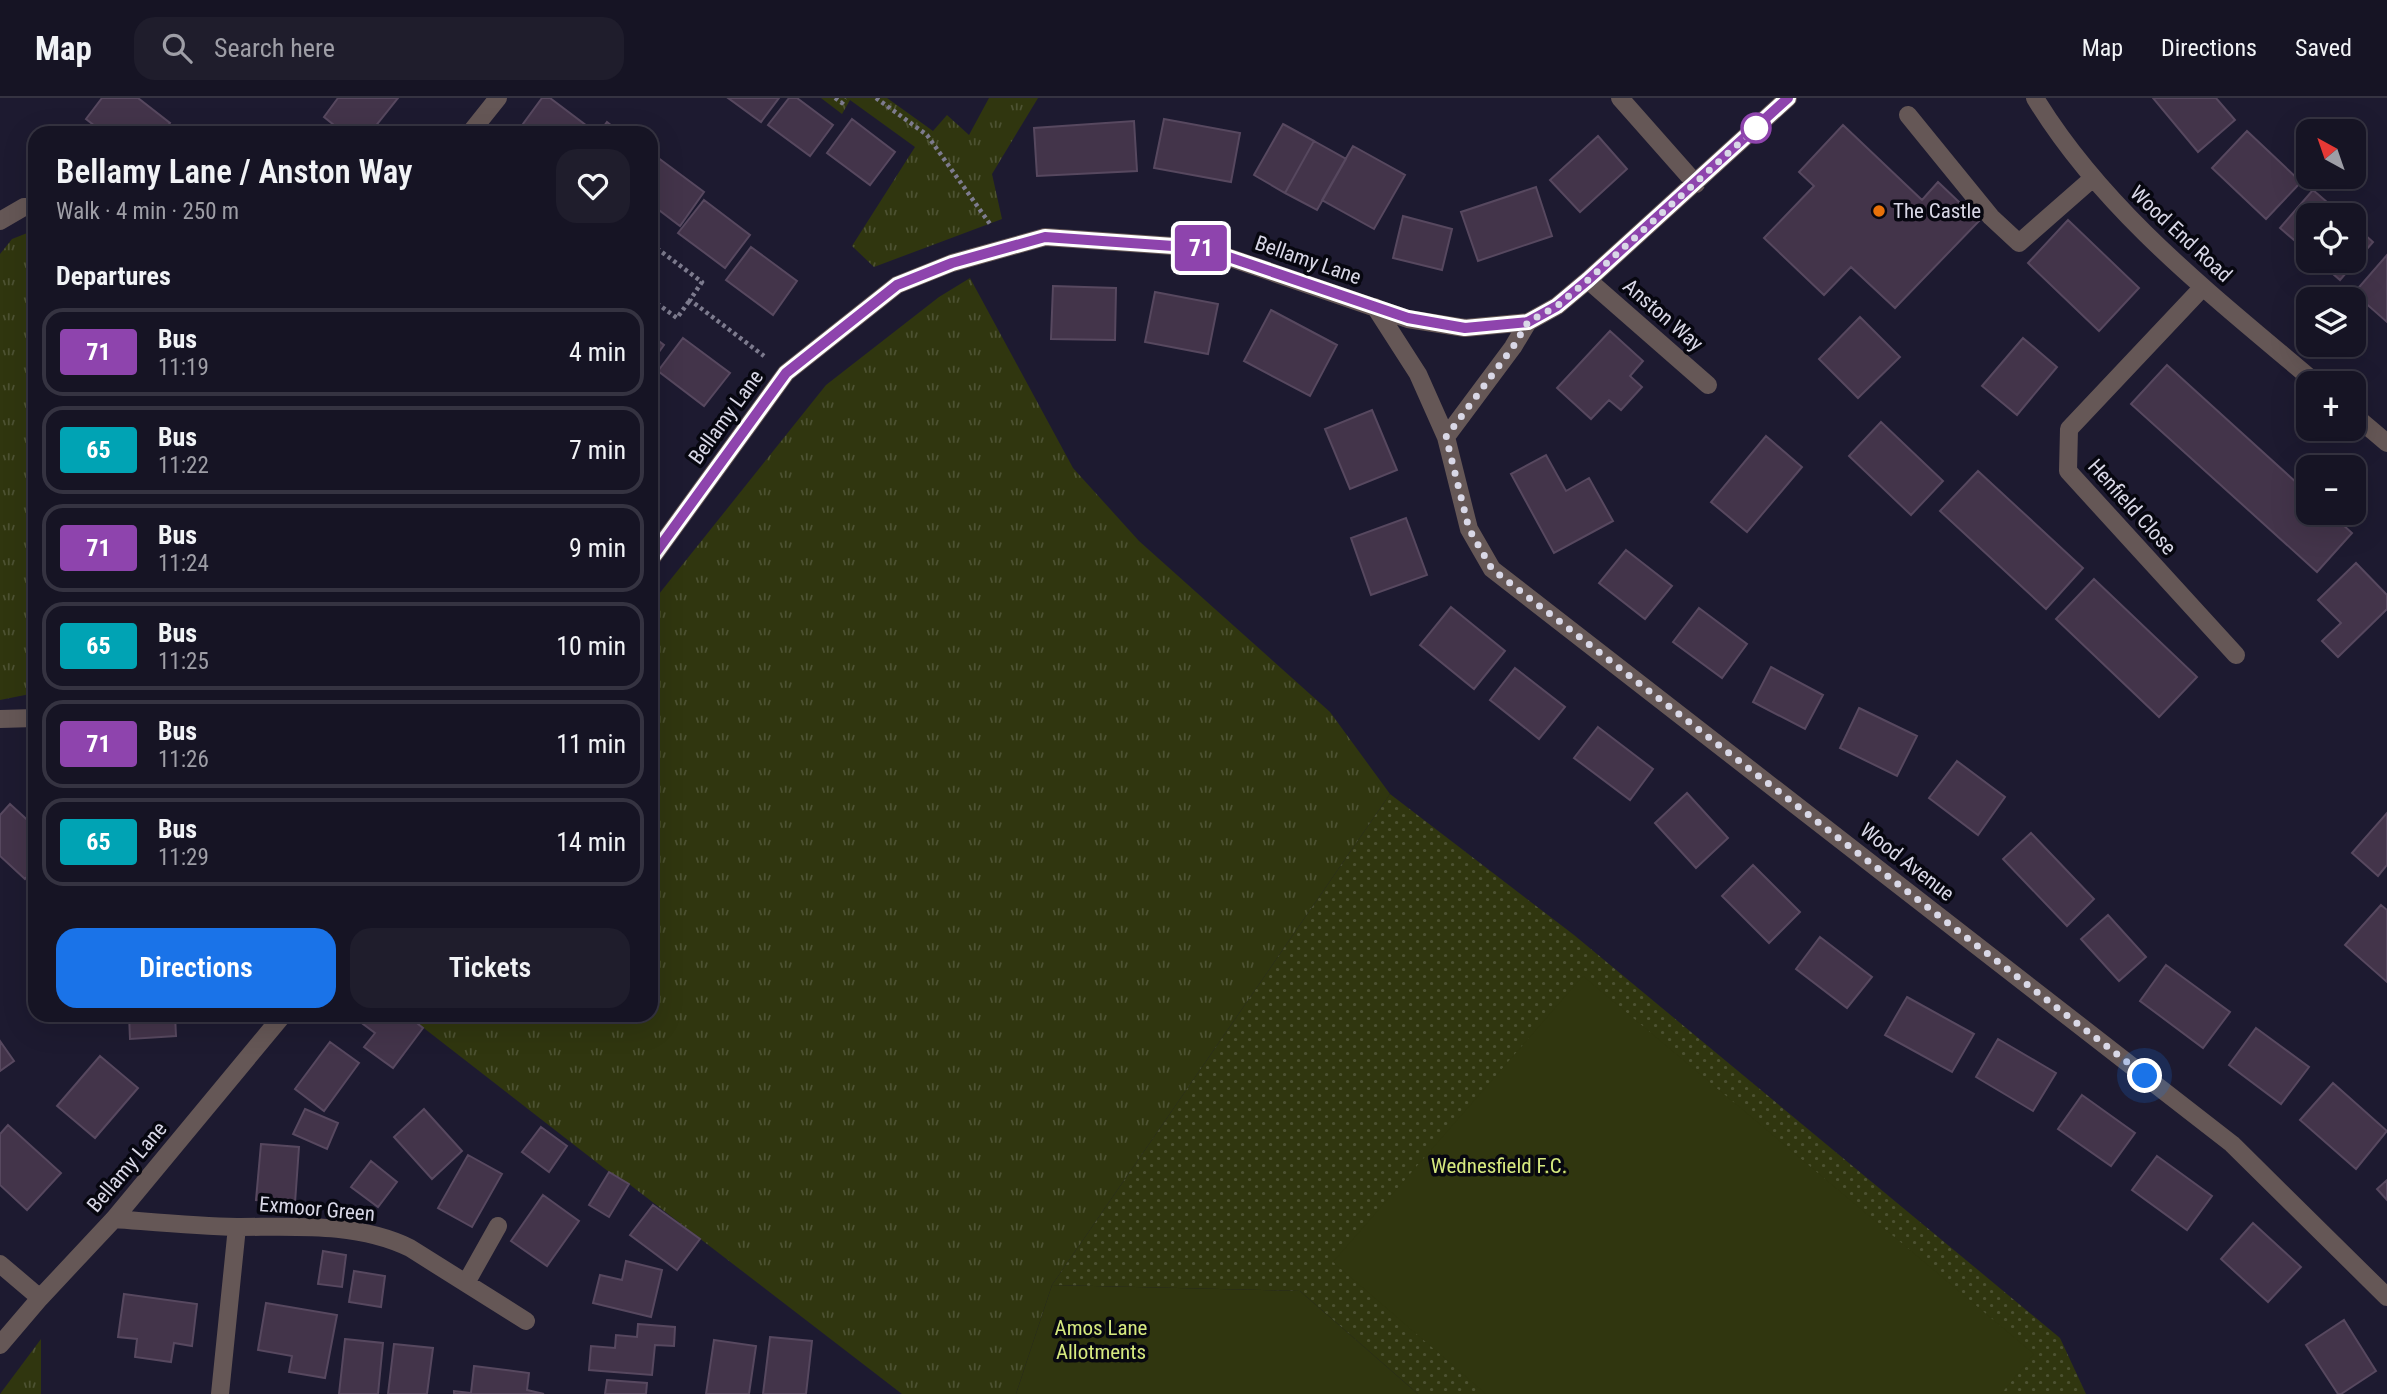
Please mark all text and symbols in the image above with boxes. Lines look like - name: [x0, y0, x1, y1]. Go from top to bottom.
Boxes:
- search box: [134, 17, 624, 80]
- text: Map: [35, 29, 92, 68]
- icon: search: [158, 29, 196, 67]
- text: Search here: [214, 33, 335, 63]
- text: Map: [2082, 34, 2123, 62]
- text: Directions: [2161, 34, 2257, 62]
- text: Saved: [2295, 34, 2352, 62]
- unlabelled marker: [1741, 113, 1771, 143]
- north arrow: [2296, 119, 2366, 189]
- map controls: [2296, 119, 2366, 525]
- button: heart: [556, 149, 630, 223]
- text: Bellamy Lane / Anston Way: [56, 152, 413, 191]
- street label: Wood End Road: [2125, 181, 2237, 287]
- text: Walk · 4 min · 250 m: [56, 198, 239, 225]
- place label: The Castle: [1893, 199, 1981, 223]
- marker: The Castle: [1871, 203, 1887, 219]
- button: locate: [2296, 203, 2366, 273]
- line badge: 71: [1170, 225, 1232, 271]
- street label: Bellamy Lane: [1252, 231, 1364, 289]
- text: 71: [1189, 234, 1213, 262]
- text: Departures: [56, 261, 171, 291]
- street label: Anston Way: [1618, 274, 1708, 356]
- button: layers: [2296, 287, 2366, 357]
- text: Bus: [158, 324, 197, 354]
- text: 4 min: [569, 337, 626, 367]
- text: 71: [86, 338, 111, 366]
- text: 11:19: [158, 354, 209, 381]
- street label: Bellamy Lane: [684, 365, 768, 469]
- button: +: [2296, 371, 2366, 441]
- text: Bus: [158, 422, 197, 452]
- text: 7 min: [569, 435, 626, 465]
- text: 65: [86, 436, 111, 464]
- text: 11:22: [158, 452, 209, 479]
- street label: Henfield Close: [2083, 454, 2181, 560]
- button: −: [2296, 455, 2366, 525]
- text: Bus: [158, 520, 197, 550]
- text: 9 min: [569, 533, 626, 563]
- text: 71: [86, 534, 111, 562]
- text: 11:24: [158, 550, 209, 577]
- text: Bus: [158, 618, 197, 648]
- text: 10 min: [556, 631, 626, 661]
- text: 65: [86, 632, 111, 660]
- text: 11:25: [158, 648, 209, 675]
- text: Bus: [158, 716, 197, 746]
- text: 11 min: [556, 729, 626, 759]
- text: 71: [86, 730, 111, 758]
- text: 11:26: [158, 746, 209, 773]
- text: Bus: [158, 814, 197, 844]
- street label: Wood Avenue: [1855, 818, 1959, 906]
- text: 14 min: [556, 827, 626, 857]
- text: 65: [86, 828, 111, 856]
- text: 11:29: [158, 844, 209, 871]
- button: Directions: [56, 928, 336, 1008]
- button: Tickets: [350, 928, 630, 1008]
- your location: [2127, 1058, 2162, 1093]
- street label: Bellamy Lane: [82, 1117, 172, 1217]
- park label: Wednesfield F.C.: [1431, 1154, 1567, 1178]
- street label: Exmoor Green: [258, 1192, 376, 1226]
- park label: Amos Lane Allotments: [1055, 1316, 1148, 1364]

